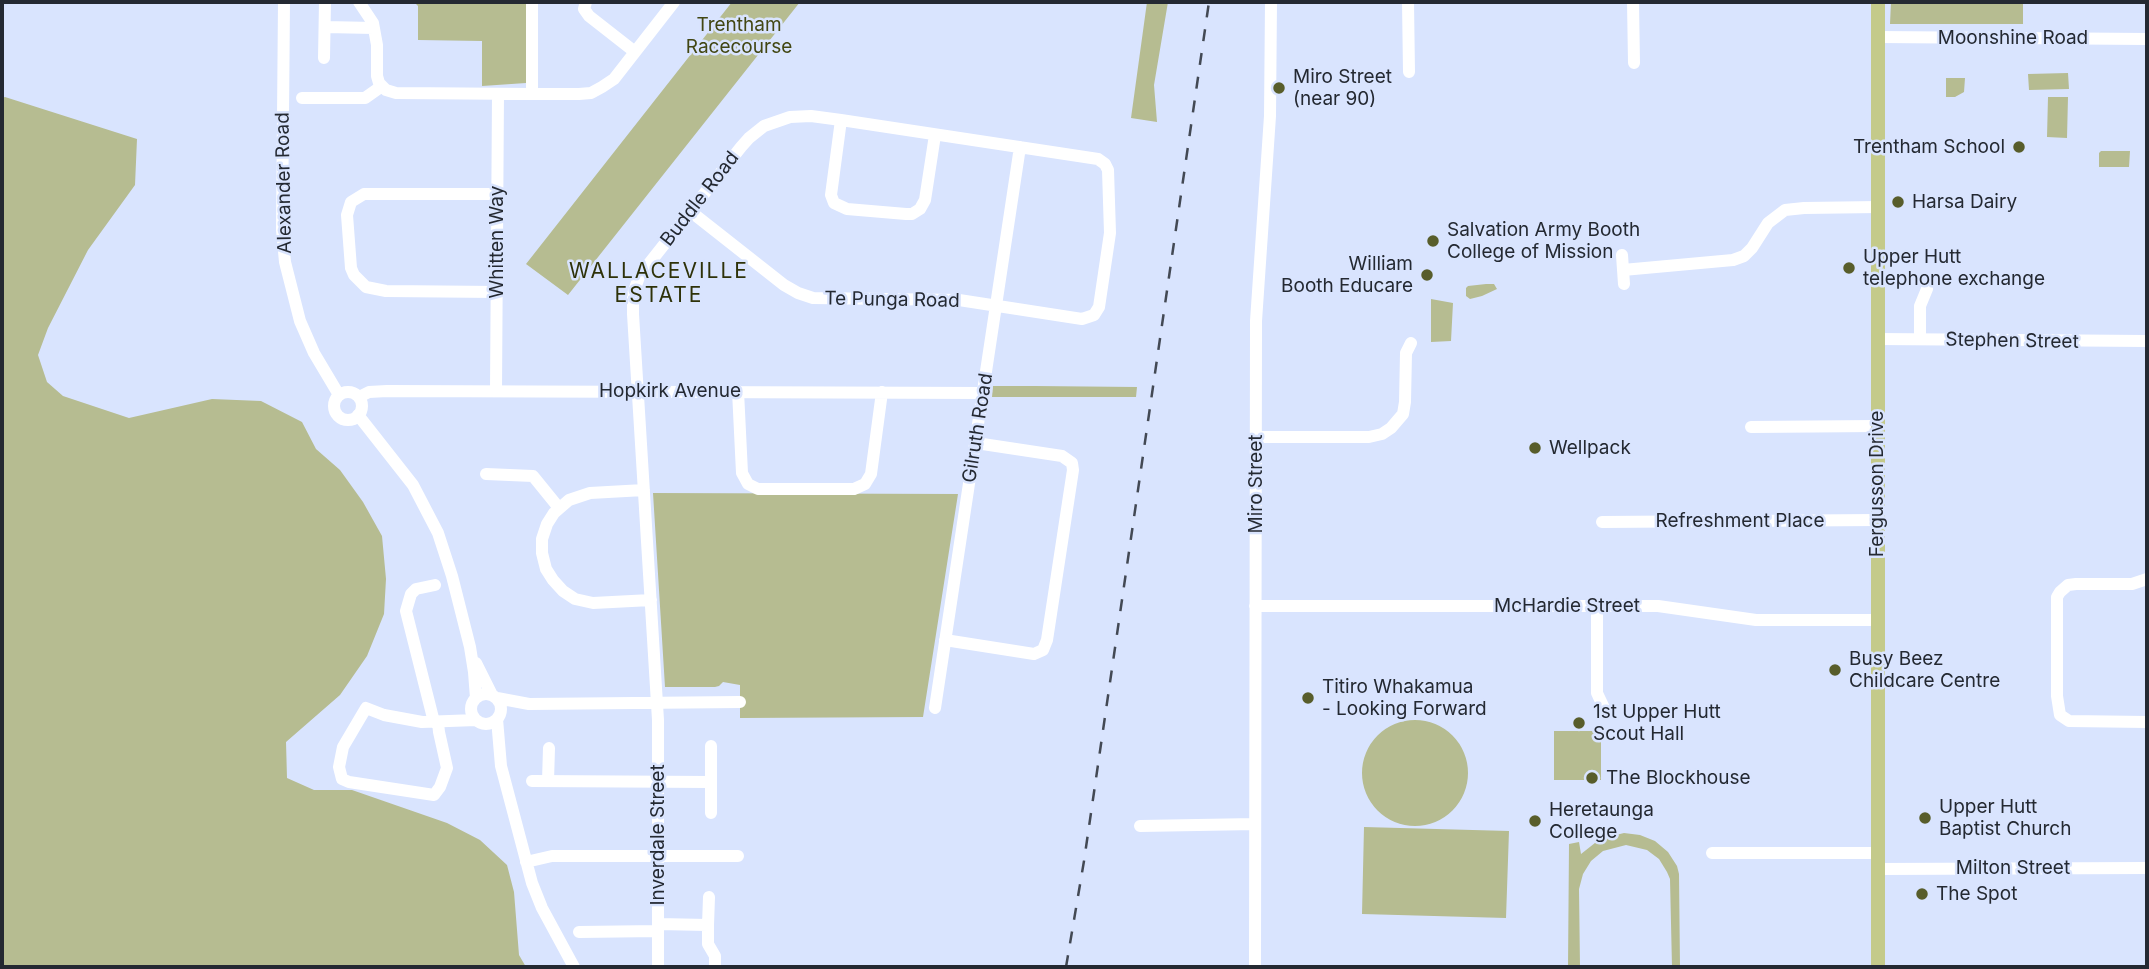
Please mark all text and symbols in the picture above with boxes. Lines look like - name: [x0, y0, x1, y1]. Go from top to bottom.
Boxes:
- park label: Trentham Racecourse: [686, 14, 792, 58]
- street label: Moonshine Road: [1938, 27, 2088, 49]
- place label: Miro Street (near 90): [1293, 66, 1392, 110]
- marker: Miro Street (near 90): [1271, 80, 1287, 96]
- street label: Alexander Road: [271, 112, 297, 254]
- place label: Trentham School: [1853, 136, 2005, 158]
- marker: Trentham School: [2011, 139, 2027, 155]
- street label: Buddle Road: [656, 147, 744, 251]
- street label: Whitten Way: [486, 186, 508, 298]
- place label: Harsa Dairy: [1912, 191, 2017, 213]
- marker: Harsa Dairy: [1890, 194, 1906, 210]
- place label: Salvation Army Booth College of Mission: [1447, 219, 1640, 263]
- marker: Salvation Army Booth College of Mission: [1425, 233, 1441, 249]
- place label: Upper Hutt telephone exchange: [1863, 246, 2045, 290]
- place label: William Booth Educare: [1281, 253, 1413, 297]
- district label: WALLACEVILLE ESTATE: [571, 259, 747, 309]
- marker: Upper Hutt telephone exchange: [1841, 260, 1857, 276]
- marker: William Booth Educare: [1419, 267, 1435, 283]
- street label: Te Punga Road: [824, 287, 960, 313]
- street label: Stephen Street: [1945, 328, 2079, 354]
- street label: Gilruth Road: [958, 372, 998, 484]
- street label: Hopkirk Avenue: [599, 380, 741, 402]
- street label: Fergusson Drive: [1866, 411, 1888, 557]
- street label: Miro Street: [1245, 435, 1267, 533]
- place label: Wellpack: [1549, 437, 1631, 459]
- marker: Wellpack: [1527, 440, 1543, 456]
- street label: Refreshment Place: [1655, 510, 1825, 532]
- street label: McHardie Street: [1494, 595, 1640, 617]
- place label: Busy Beez Childcare Centre: [1849, 648, 2000, 692]
- marker: Busy Beez Childcare Centre: [1827, 662, 1843, 678]
- place label: Titiro Whakamua - Looking Forward: [1322, 676, 1487, 720]
- marker: Titiro Whakamua - Looking Forward: [1300, 690, 1316, 706]
- place label: 1st Upper Hutt Scout Hall: [1593, 701, 1721, 745]
- marker: 1st Upper Hutt Scout Hall: [1571, 715, 1587, 731]
- street label: Inverdale Street: [647, 764, 669, 906]
- place label: The Blockhouse: [1606, 767, 1751, 789]
- marker: The Blockhouse: [1584, 770, 1600, 786]
- place label: Upper Hutt Baptist Church: [1939, 796, 2071, 840]
- place label: Heretaunga College: [1549, 799, 1654, 843]
- marker: Upper Hutt Baptist Church: [1917, 810, 1933, 826]
- marker: Heretaunga College: [1527, 813, 1543, 829]
- street label: Milton Street: [1956, 857, 2070, 879]
- place label: The Spot: [1936, 883, 2017, 905]
- marker: The Spot: [1914, 886, 1930, 902]

